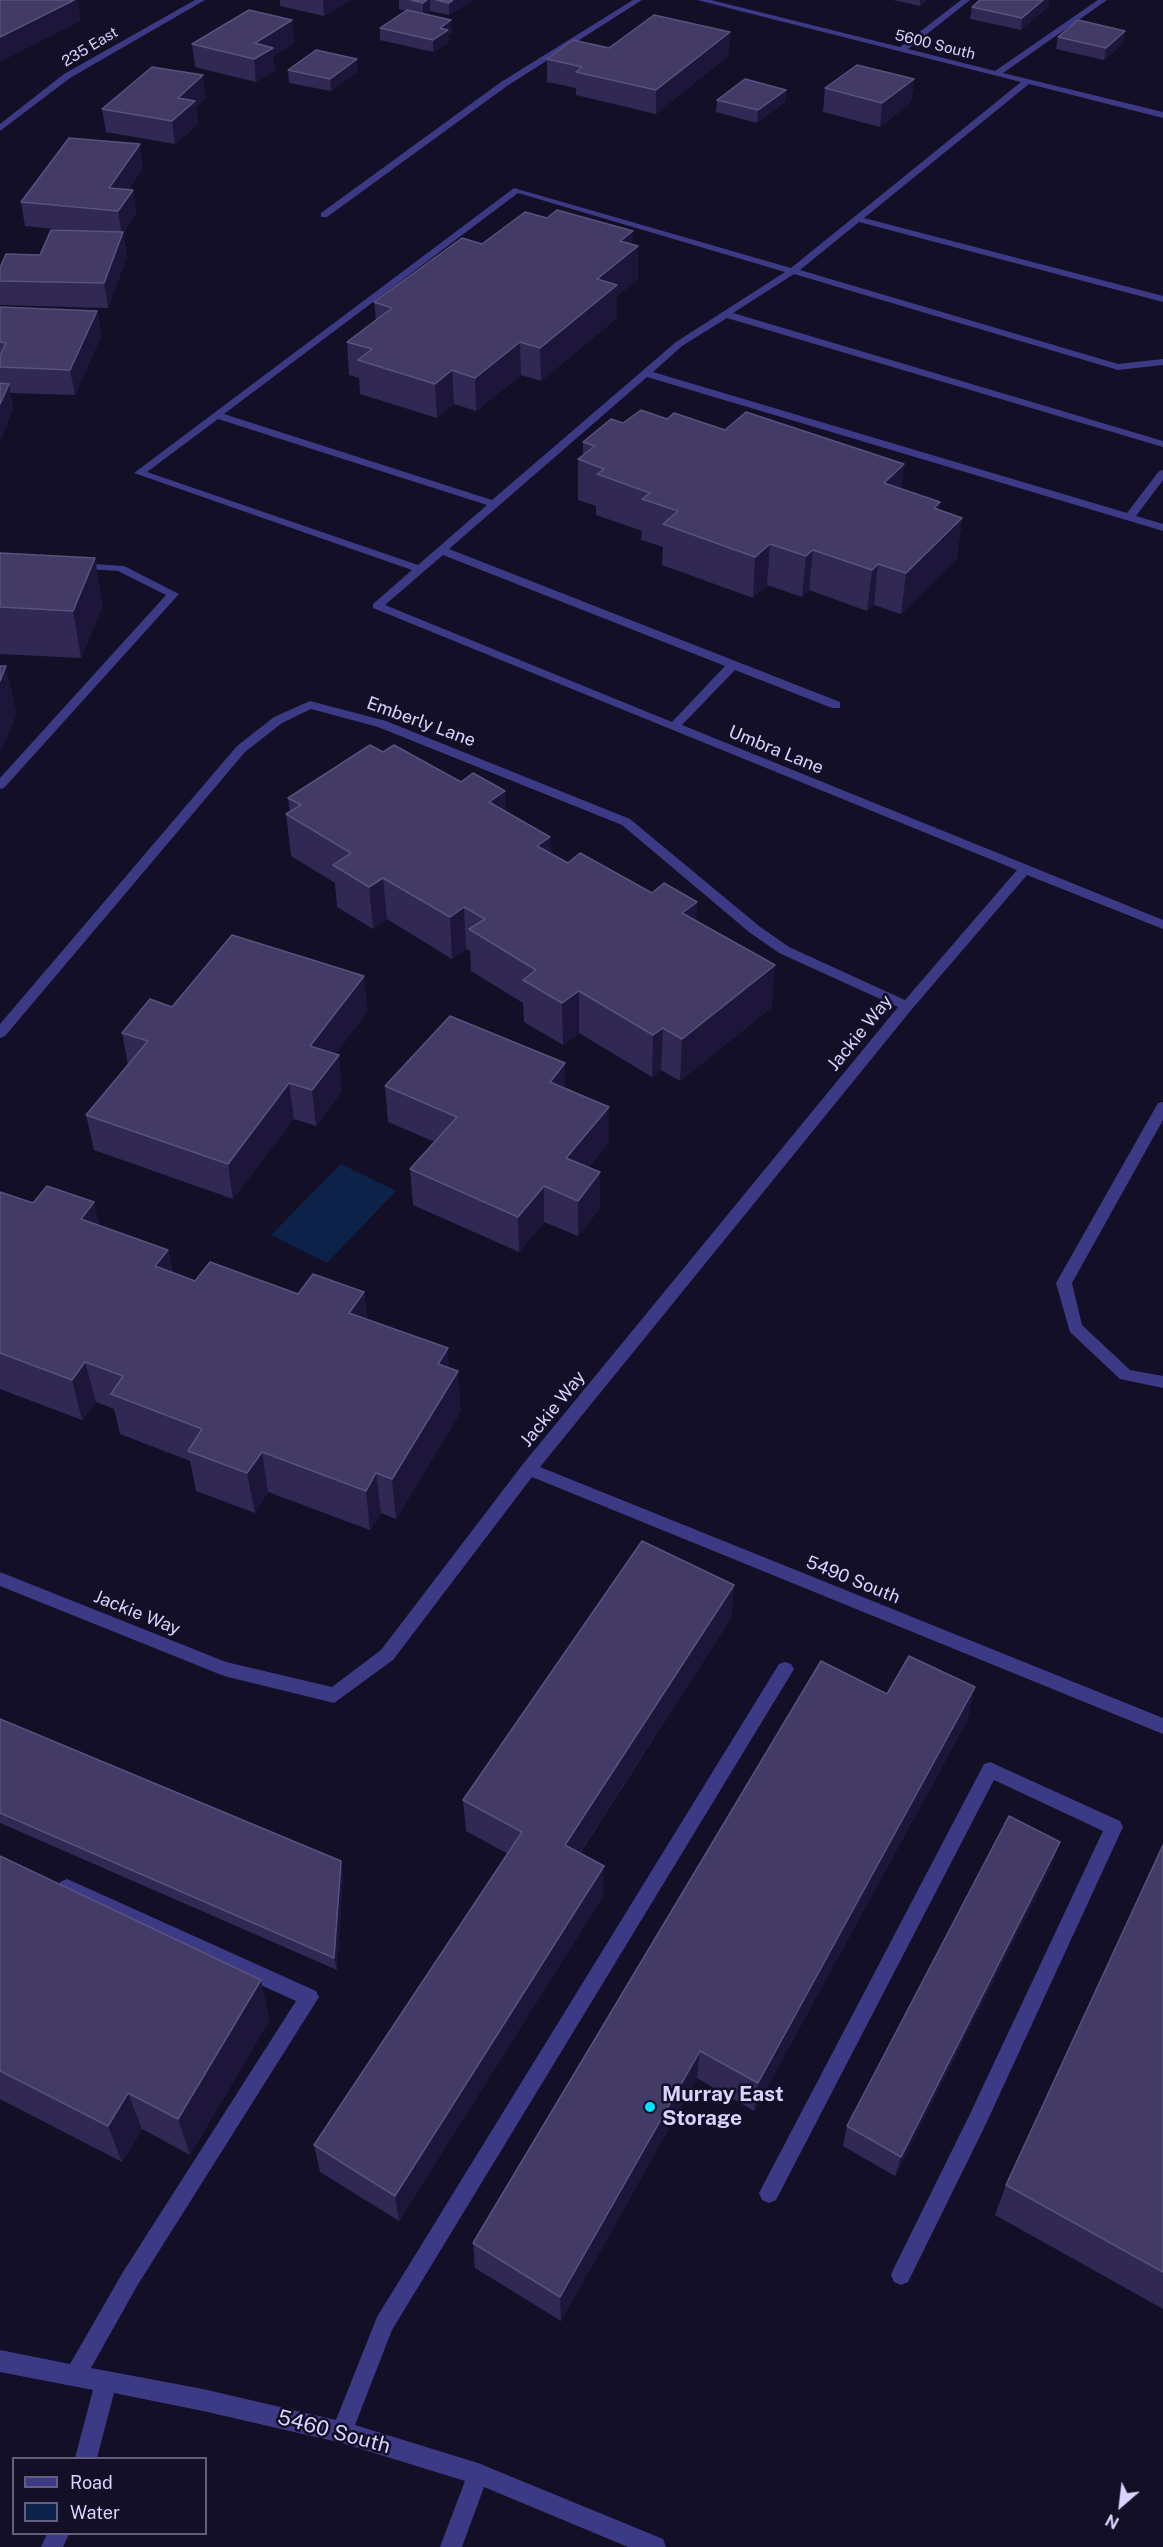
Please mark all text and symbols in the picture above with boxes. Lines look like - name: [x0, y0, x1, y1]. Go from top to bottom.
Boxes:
- street label: 235 East: [59, 23, 121, 71]
- street label: 5600 South: [893, 26, 977, 64]
- street label: Emberly Lane: [364, 692, 478, 752]
- street label: Umbra Lane: [725, 721, 827, 779]
- street label: Jackie Way: [823, 991, 897, 1075]
- street label: Jackie Way: [516, 1367, 590, 1451]
- street label: 5490 South: [803, 1551, 903, 1609]
- street label: Jackie Way: [91, 1586, 183, 1640]
- place label: Murray East Storage: [662, 2082, 784, 2132]
- marker: Murray East Storage: [643, 2100, 657, 2114]
- street label: 5460 South: [275, 2405, 393, 2459]
- legend: [12, 2457, 207, 2535]
- text: Road: [70, 2472, 113, 2493]
- north arrow: [1091, 2475, 1151, 2535]
- text: Water: [70, 2502, 120, 2523]
- text: N: [1102, 2510, 1122, 2533]

